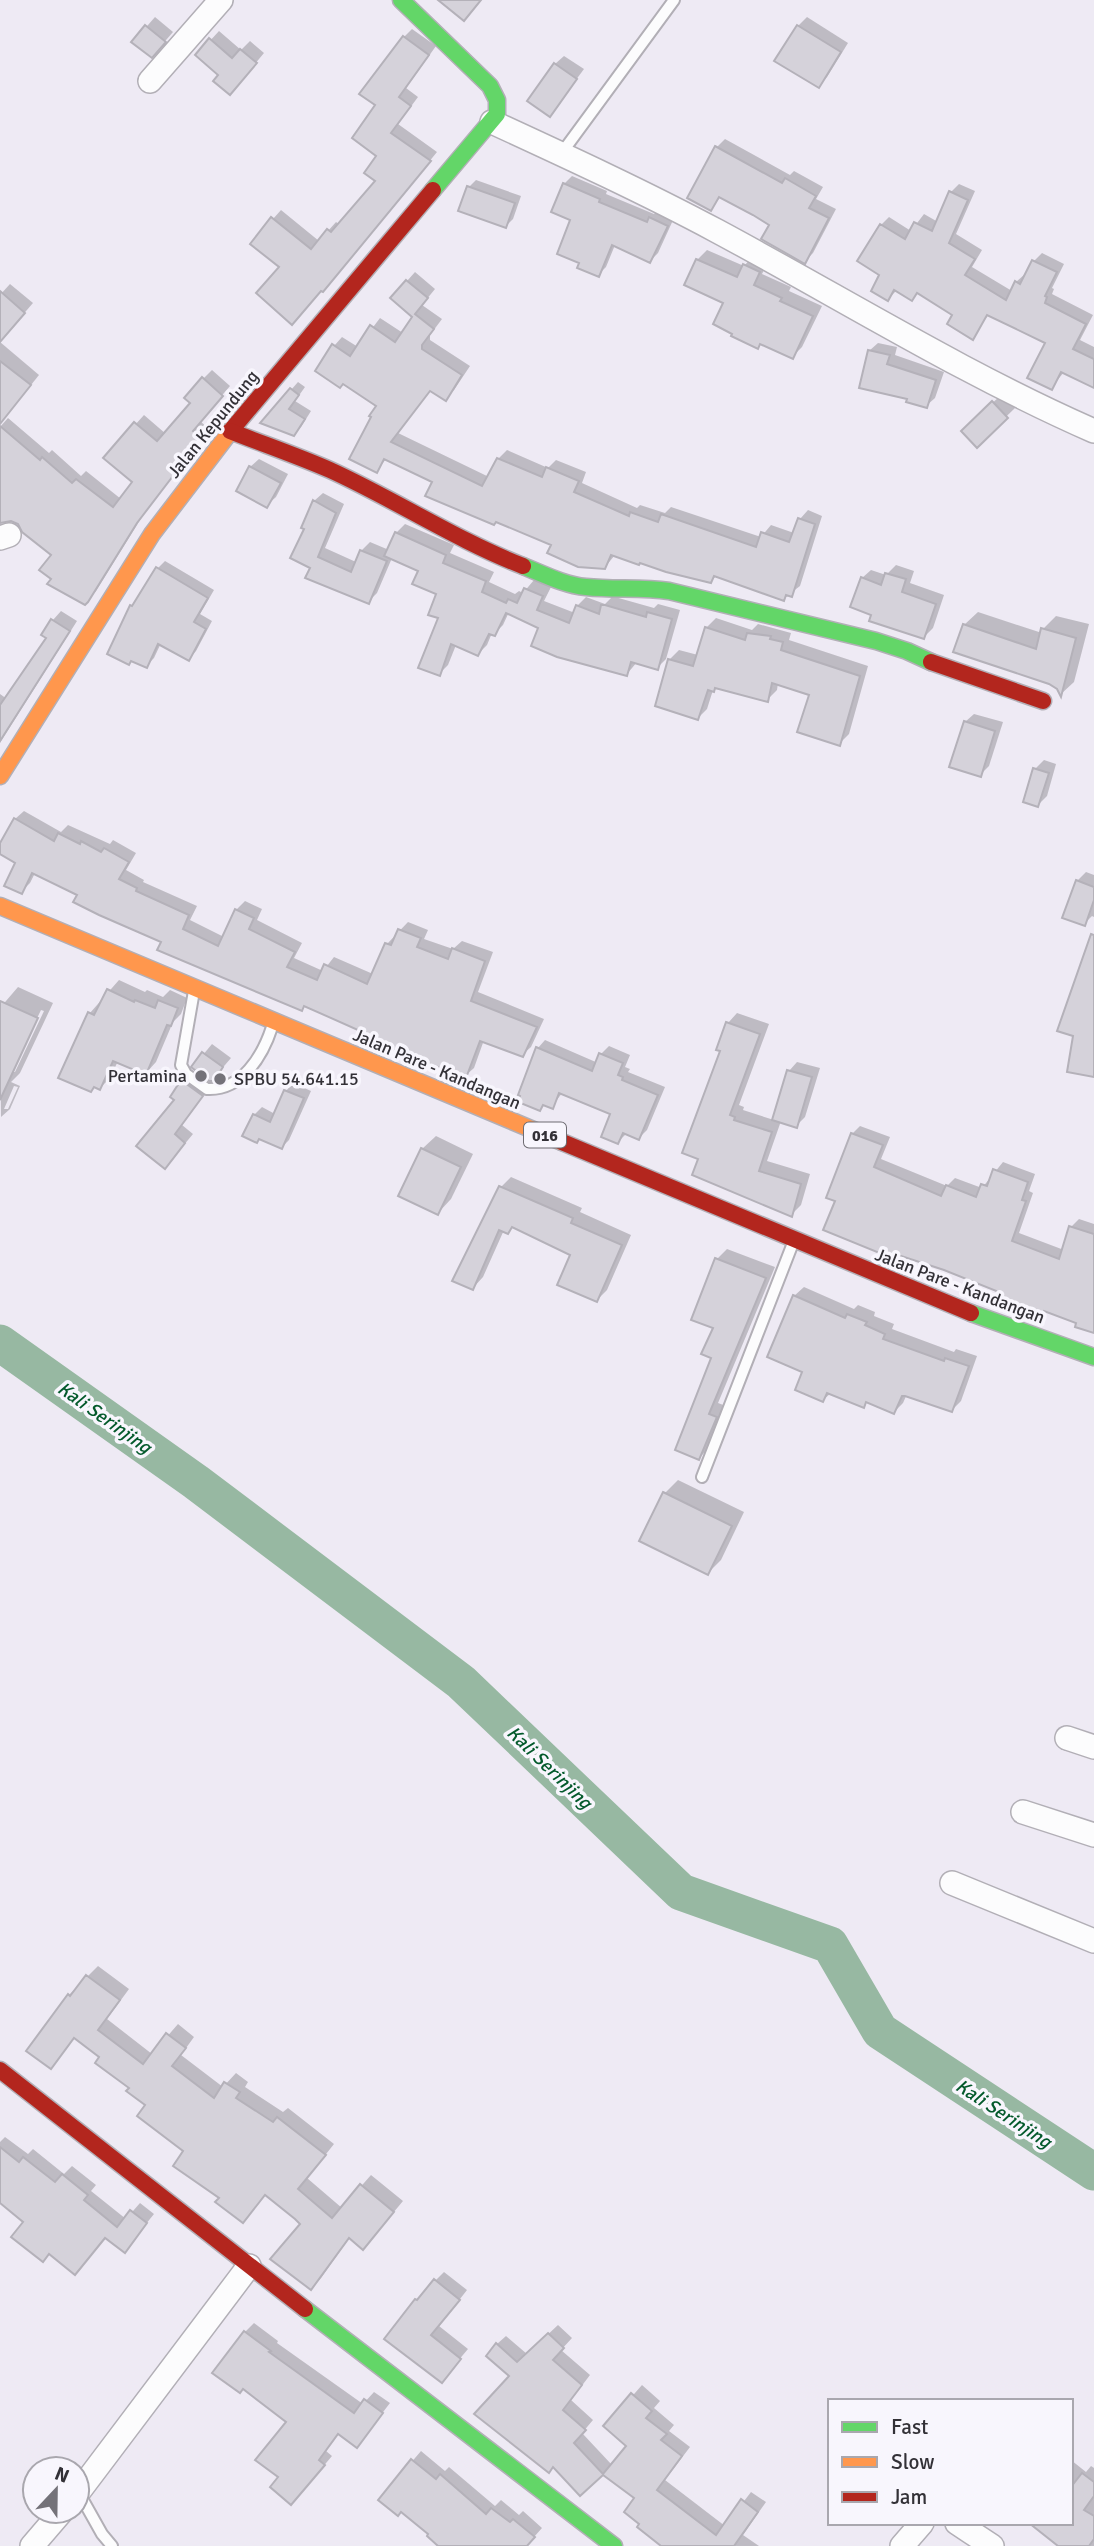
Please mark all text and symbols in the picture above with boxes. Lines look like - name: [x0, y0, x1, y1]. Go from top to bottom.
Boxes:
- street label: Jalan Kepundung: [163, 366, 263, 482]
- street label: Jalan Pare - Kandangan: [350, 1024, 524, 1114]
- place label: Pertamina: [108, 1065, 187, 1087]
- marker: Pertamina: [193, 1068, 209, 1084]
- place label: SPBU 54.641.15: [234, 1068, 359, 1090]
- marker: SPBU 54.641.15: [212, 1071, 228, 1087]
- road number: 016: [524, 1122, 566, 1148]
- street label: Jalan Pare - Kandangan: [872, 1243, 1048, 1329]
- water label: Kali Serinjing: [53, 1377, 158, 1460]
- water label: Kali Serinjing: [502, 1721, 598, 1816]
- water label: Kali Serinjing: [951, 2074, 1058, 2155]
- legend: [828, 2399, 1073, 2525]
- text: Fast: [891, 2414, 928, 2440]
- text: Slow: [891, 2449, 935, 2475]
- north arrow: [21, 2455, 91, 2525]
- text: N: [51, 2462, 73, 2489]
- text: Jam: [891, 2484, 927, 2510]

